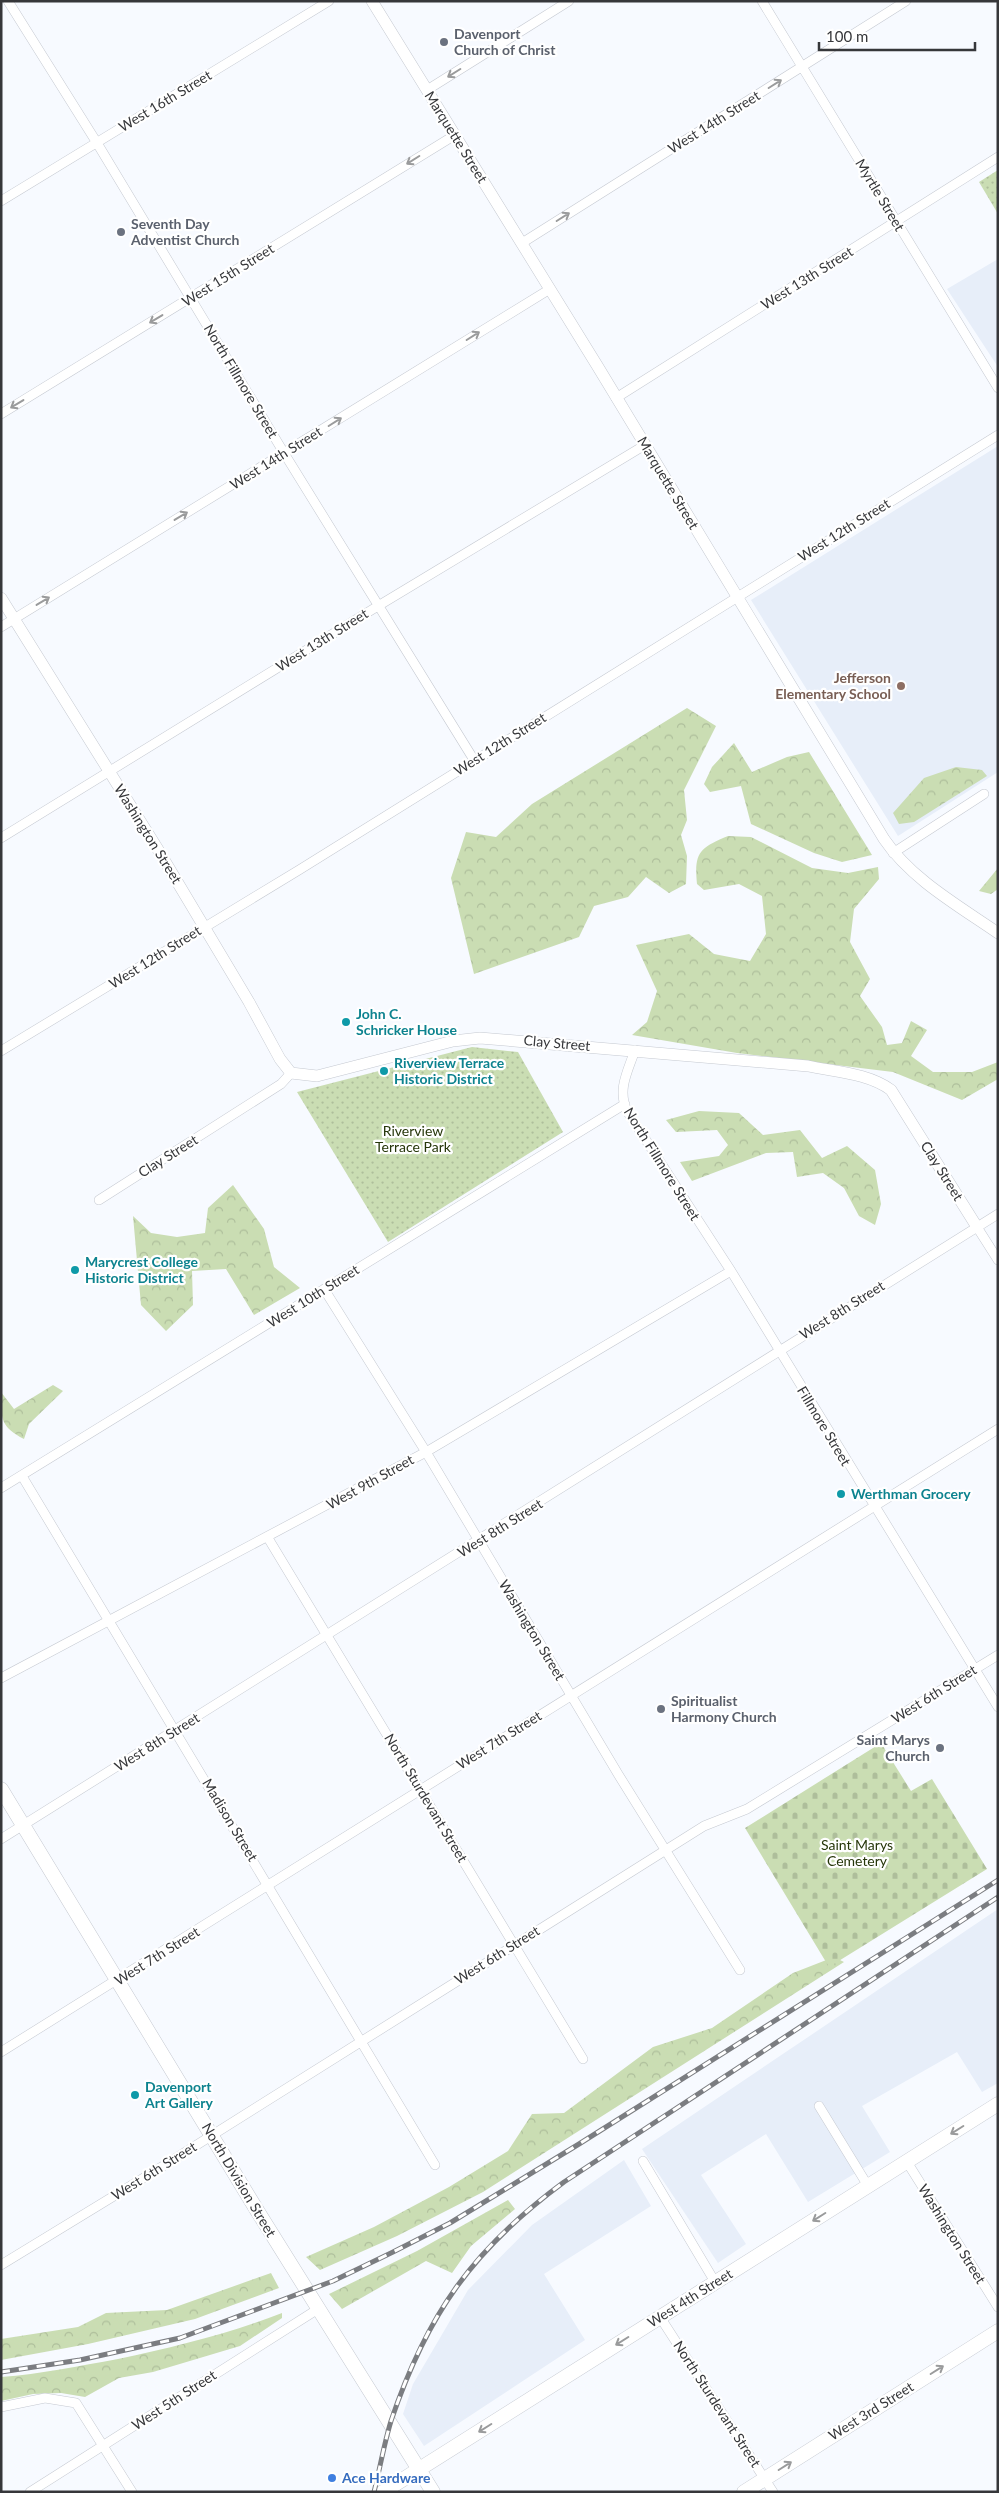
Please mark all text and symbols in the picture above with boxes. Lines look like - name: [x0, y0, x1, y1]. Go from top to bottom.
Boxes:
- scale bar: [819, 20, 975, 52]
- place label: Davenport Church of Christ: [454, 25, 556, 58]
- text: 100 m: [826, 27, 868, 45]
- marker: Davenport Church of Christ: [438, 36, 450, 48]
- street label: West 16th Street: [115, 66, 214, 135]
- one-way arrow: [447, 69, 461, 79]
- one-way arrow: [767, 79, 781, 89]
- street label: West 14th Street: [665, 86, 763, 157]
- street label: Marquette Street: [421, 88, 491, 186]
- one-way arrow: [407, 156, 421, 166]
- street label: Myrtle Street: [852, 156, 909, 234]
- one-way arrow: [556, 212, 570, 222]
- place label: Seventh Day Adventist Church: [130, 215, 240, 248]
- marker: Seventh Day Adventist Church: [115, 226, 127, 238]
- street label: West 15th Street: [179, 239, 277, 310]
- street label: West 13th Street: [758, 242, 856, 313]
- one-way arrow: [149, 315, 163, 325]
- street label: North Fillmore Street: [201, 321, 282, 441]
- one-way arrow: [465, 331, 479, 341]
- one-way arrow: [11, 399, 25, 409]
- one-way arrow: [327, 417, 341, 427]
- street label: West 14th Street: [227, 422, 325, 493]
- street label: Marquette Street: [634, 433, 703, 532]
- street label: West 12th Street: [795, 494, 893, 565]
- one-way arrow: [174, 511, 188, 521]
- one-way arrow: [35, 596, 49, 606]
- street label: West 13th Street: [273, 604, 371, 675]
- place label: Jefferson Elementary School: [775, 669, 891, 702]
- marker: Jefferson Elementary School: [895, 680, 907, 692]
- street label: West 12th Street: [451, 708, 549, 779]
- street label: Washington Street: [111, 781, 186, 887]
- street label: West 12th Street: [106, 921, 204, 992]
- place label: John C. Schricker House: [356, 1005, 457, 1038]
- marker: John C. Schricker House: [340, 1016, 352, 1028]
- street label: Clay Street: [523, 1031, 591, 1054]
- place label: Riverview Terrace Historic District: [394, 1054, 505, 1087]
- marker: Riverview Terrace Historic District: [378, 1065, 390, 1077]
- street label: North Fillmore Street: [621, 1104, 704, 1223]
- park label: Riverview Terrace Park: [375, 1122, 452, 1155]
- street label: Clay Street: [135, 1131, 201, 1180]
- street label: Clay Street: [918, 1138, 967, 1204]
- place label: Marycrest College Historic District: [85, 1253, 198, 1286]
- street label: West 10th Street: [264, 1260, 362, 1331]
- marker: Marycrest College Historic District: [69, 1264, 81, 1276]
- street label: West 8th Street: [796, 1277, 887, 1343]
- street label: Fillmore Street: [794, 1383, 855, 1469]
- street label: West 9th Street: [323, 1451, 416, 1513]
- place label: Werthman Grocery: [851, 1485, 971, 1502]
- marker: Werthman Grocery: [835, 1488, 847, 1500]
- street label: West 8th Street: [454, 1495, 545, 1561]
- street label: Washington Street: [496, 1576, 569, 1683]
- street label: West 6th Street: [888, 1661, 979, 1727]
- place label: Spiritualist Harmony Church: [671, 1692, 777, 1725]
- marker: Spiritualist Harmony Church: [655, 1703, 667, 1715]
- street label: West 7th Street: [453, 1707, 544, 1773]
- street label: West 8th Street: [111, 1709, 202, 1775]
- street label: North Sturdevant Street: [381, 1730, 472, 1865]
- place label: Saint Marys Church: [857, 1731, 930, 1764]
- marker: Saint Marys Church: [934, 1742, 946, 1754]
- street label: Madison Street: [199, 1775, 262, 1864]
- park label: Saint Marys Cemetery: [821, 1836, 893, 1869]
- street label: West 6th Street: [451, 1922, 542, 1988]
- street label: West 7th Street: [111, 1923, 202, 1989]
- place label: Davenport Art Gallery: [144, 2078, 213, 2111]
- marker: Davenport Art Gallery: [129, 2089, 141, 2101]
- street label: North Division Street: [199, 2120, 280, 2240]
- one-way arrow: [950, 2126, 964, 2136]
- street label: West 6th Street: [108, 2138, 199, 2204]
- street label: Washington Street: [915, 2181, 990, 2287]
- one-way arrow: [812, 2212, 826, 2222]
- street label: West 4th Street: [644, 2265, 735, 2331]
- one-way arrow: [616, 2336, 630, 2346]
- street label: North Sturdevant Street: [670, 2337, 765, 2470]
- one-way arrow: [930, 2364, 944, 2374]
- street label: West 5th Street: [128, 2366, 219, 2433]
- street label: West 3rd Street: [825, 2378, 916, 2443]
- one-way arrow: [479, 2423, 493, 2433]
- one-way arrow: [778, 2460, 792, 2470]
- place label: Ace Hardware: [341, 2469, 431, 2486]
- marker: Ace Hardware: [326, 2472, 338, 2484]

